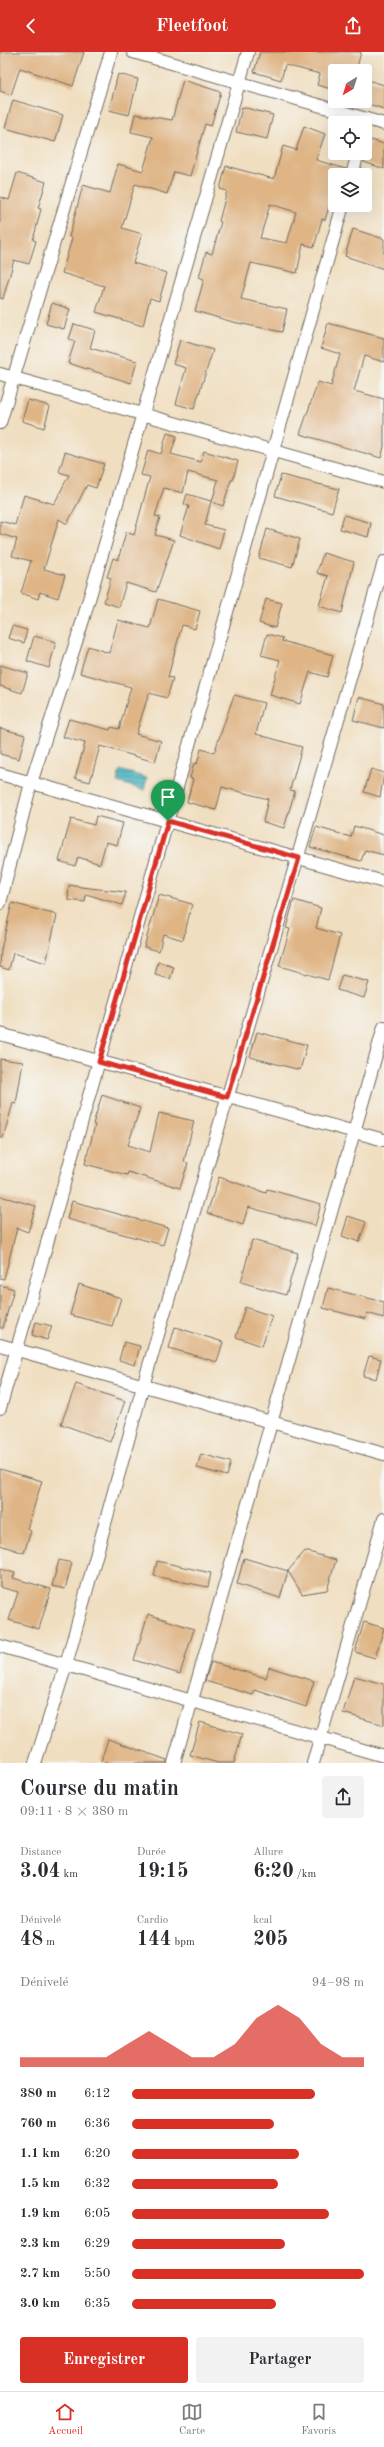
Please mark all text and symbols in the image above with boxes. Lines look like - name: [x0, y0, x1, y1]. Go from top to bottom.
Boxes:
- icon: back: [20, 15, 42, 37]
- icon: share: [342, 15, 364, 37]
- text: Fleetfoot: [156, 17, 228, 35]
- north arrow: [328, 64, 372, 108]
- map controls: [328, 64, 372, 212]
- button: locate: [328, 116, 372, 160]
- button: layers: [328, 168, 372, 212]
- pin: [151, 780, 185, 821]
- icon: arrive: [157, 786, 179, 808]
- button: share: [322, 1776, 364, 1818]
- text: Course du matin: [20, 1778, 179, 1800]
- text: 09:11 · 8 × 380 m: [20, 1805, 128, 1818]
- text: Distance: [20, 1847, 61, 1858]
- text: Durée: [137, 1847, 166, 1858]
- text: Allure: [253, 1847, 283, 1858]
- text: 3.04: [20, 1862, 60, 1882]
- text: 19:15: [137, 1862, 189, 1882]
- text: 6:20: [253, 1862, 294, 1882]
- text: km: [60, 1869, 78, 1880]
- text: /km: [294, 1869, 316, 1880]
- text: Dénivelé: [20, 1915, 61, 1926]
- text: Cardio: [137, 1915, 168, 1926]
- text: kcal: [253, 1915, 272, 1926]
- text: 48: [20, 1930, 43, 1950]
- text: 144: [137, 1930, 171, 1950]
- text: 205: [253, 1930, 288, 1950]
- text: m: [43, 1937, 55, 1948]
- text: bpm: [171, 1937, 195, 1948]
- text: Dénivelé: [20, 1976, 68, 1989]
- text: 94–98 m: [312, 1976, 364, 1989]
- text: 380 m: [20, 2087, 57, 2100]
- text: 6:12: [84, 2087, 110, 2100]
- text: 760 m: [20, 2117, 57, 2130]
- text: 6:36: [84, 2117, 110, 2130]
- text: 1.1 km: [20, 2147, 60, 2160]
- text: 6:20: [84, 2147, 110, 2160]
- text: 1.5 km: [20, 2177, 60, 2190]
- text: 6:32: [84, 2177, 110, 2190]
- text: 1.9 km: [20, 2207, 60, 2220]
- text: 6:05: [84, 2207, 110, 2220]
- text: 2.3 km: [20, 2237, 60, 2250]
- text: 6:29: [84, 2237, 110, 2250]
- text: 2.7 km: [20, 2267, 60, 2280]
- text: 5:50: [84, 2267, 110, 2280]
- text: 3.0 km: [20, 2297, 60, 2310]
- text: 6:35: [84, 2297, 110, 2310]
- button: Enregistrer: [20, 2337, 188, 2383]
- button: Partager: [196, 2337, 364, 2383]
- tab: Accueil: [48, 2401, 83, 2439]
- tab: Carte: [179, 2401, 205, 2439]
- tab: Favoris: [301, 2401, 336, 2439]

